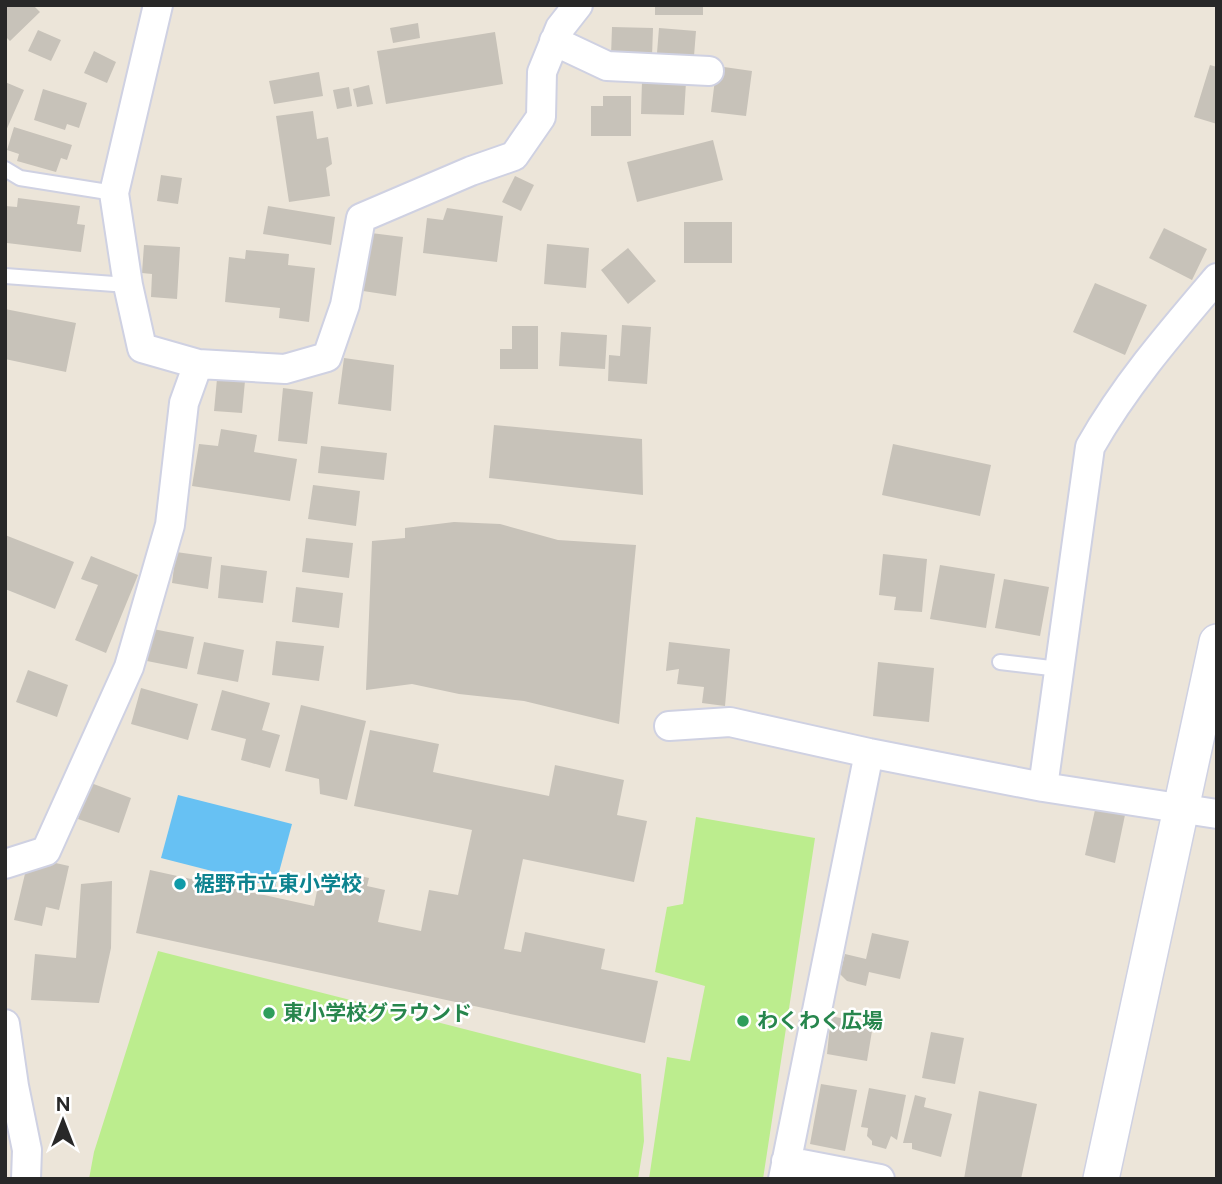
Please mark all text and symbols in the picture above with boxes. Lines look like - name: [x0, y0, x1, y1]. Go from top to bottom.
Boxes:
- place label: 裾野市立東小学校: [194, 871, 362, 896]
- marker: 裾野市立東小学校: [172, 876, 188, 892]
- place label: 東小学校グラウンド: [283, 1000, 472, 1025]
- marker: 東小学校グラウンド: [261, 1005, 277, 1021]
- place label: わくわく広場: [757, 1008, 883, 1033]
- marker: わくわく広場: [735, 1013, 751, 1029]
- north arrow: [28, 1086, 98, 1156]
- text: N: [56, 1093, 70, 1116]

